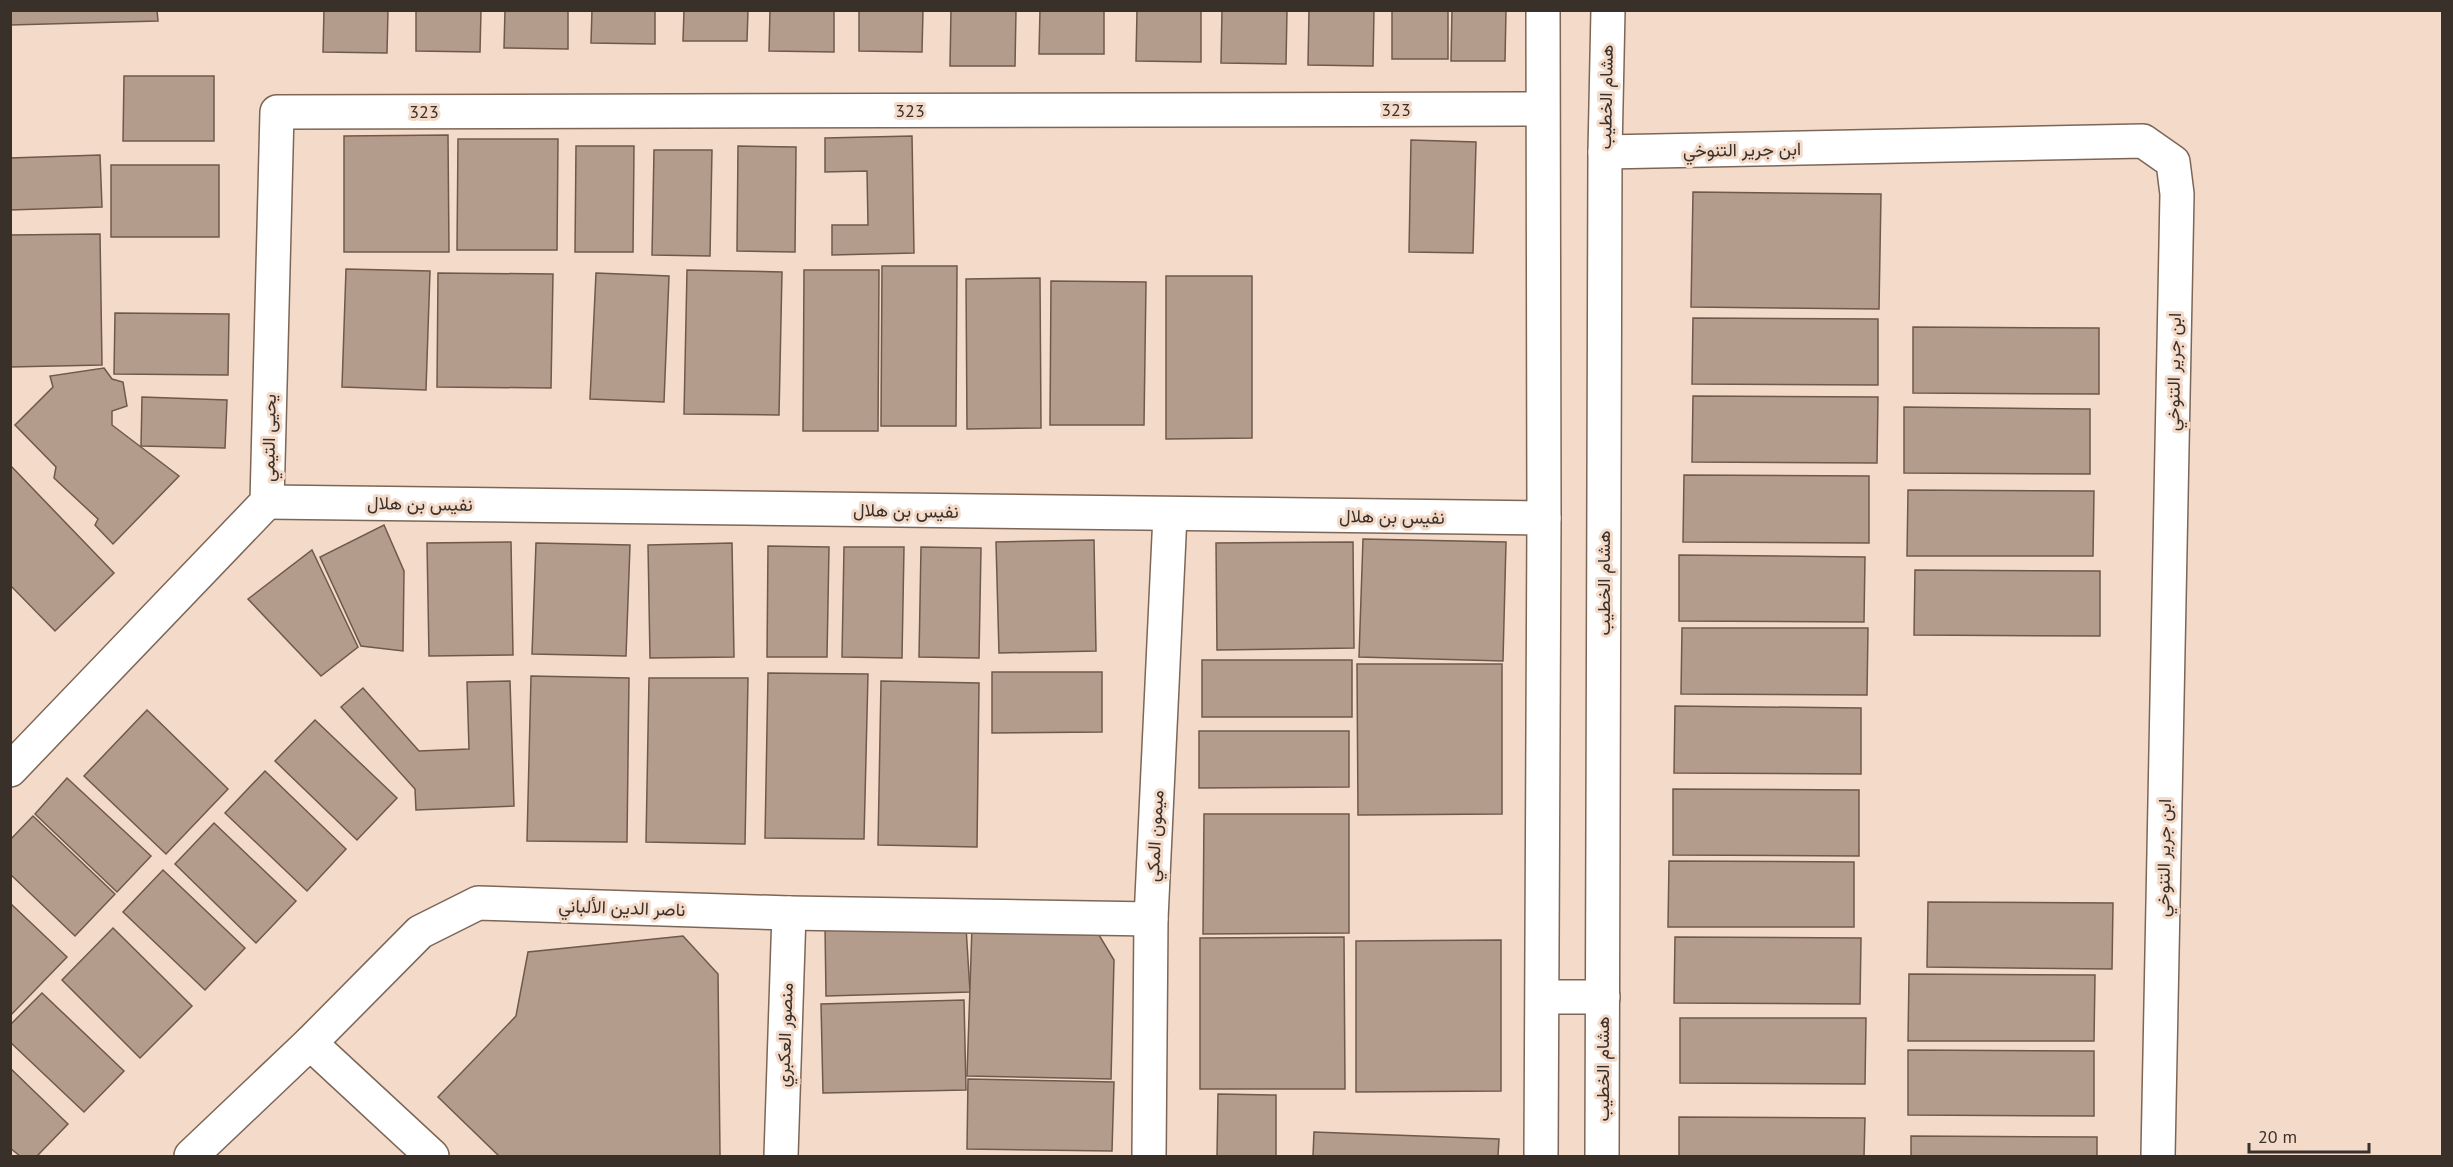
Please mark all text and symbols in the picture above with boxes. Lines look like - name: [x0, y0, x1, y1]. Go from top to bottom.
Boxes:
- street label: هشام الخطيب: [1593, 44, 1619, 150]
- street label: 323: [1381, 98, 1411, 121]
- street label: 323: [895, 99, 925, 122]
- street label: 323: [409, 100, 439, 123]
- street label: ابن جرير التنوخي: [1683, 137, 1801, 166]
- street label: ابن جرير التنوخي: [2161, 313, 2190, 431]
- street label: يحيى التيمي: [256, 394, 285, 482]
- street label: نفيس بن هلال: [367, 491, 473, 516]
- street label: نفيس بن هلال: [853, 498, 959, 523]
- street label: نفيس بن هلال: [1339, 504, 1445, 529]
- street label: هشام الخطيب: [1592, 531, 1616, 635]
- street label: ميمون المكي: [1141, 789, 1172, 883]
- street label: ابن جرير التنوخي: [2151, 799, 2180, 917]
- street label: ناصر الدين الألباني: [558, 894, 686, 925]
- street label: منصور العكبري: [771, 982, 802, 1088]
- street label: هشام الخطيب: [1591, 1017, 1615, 1121]
- scale bar: [2249, 1116, 2369, 1154]
- text: 20 m: [2258, 1125, 2297, 1148]

